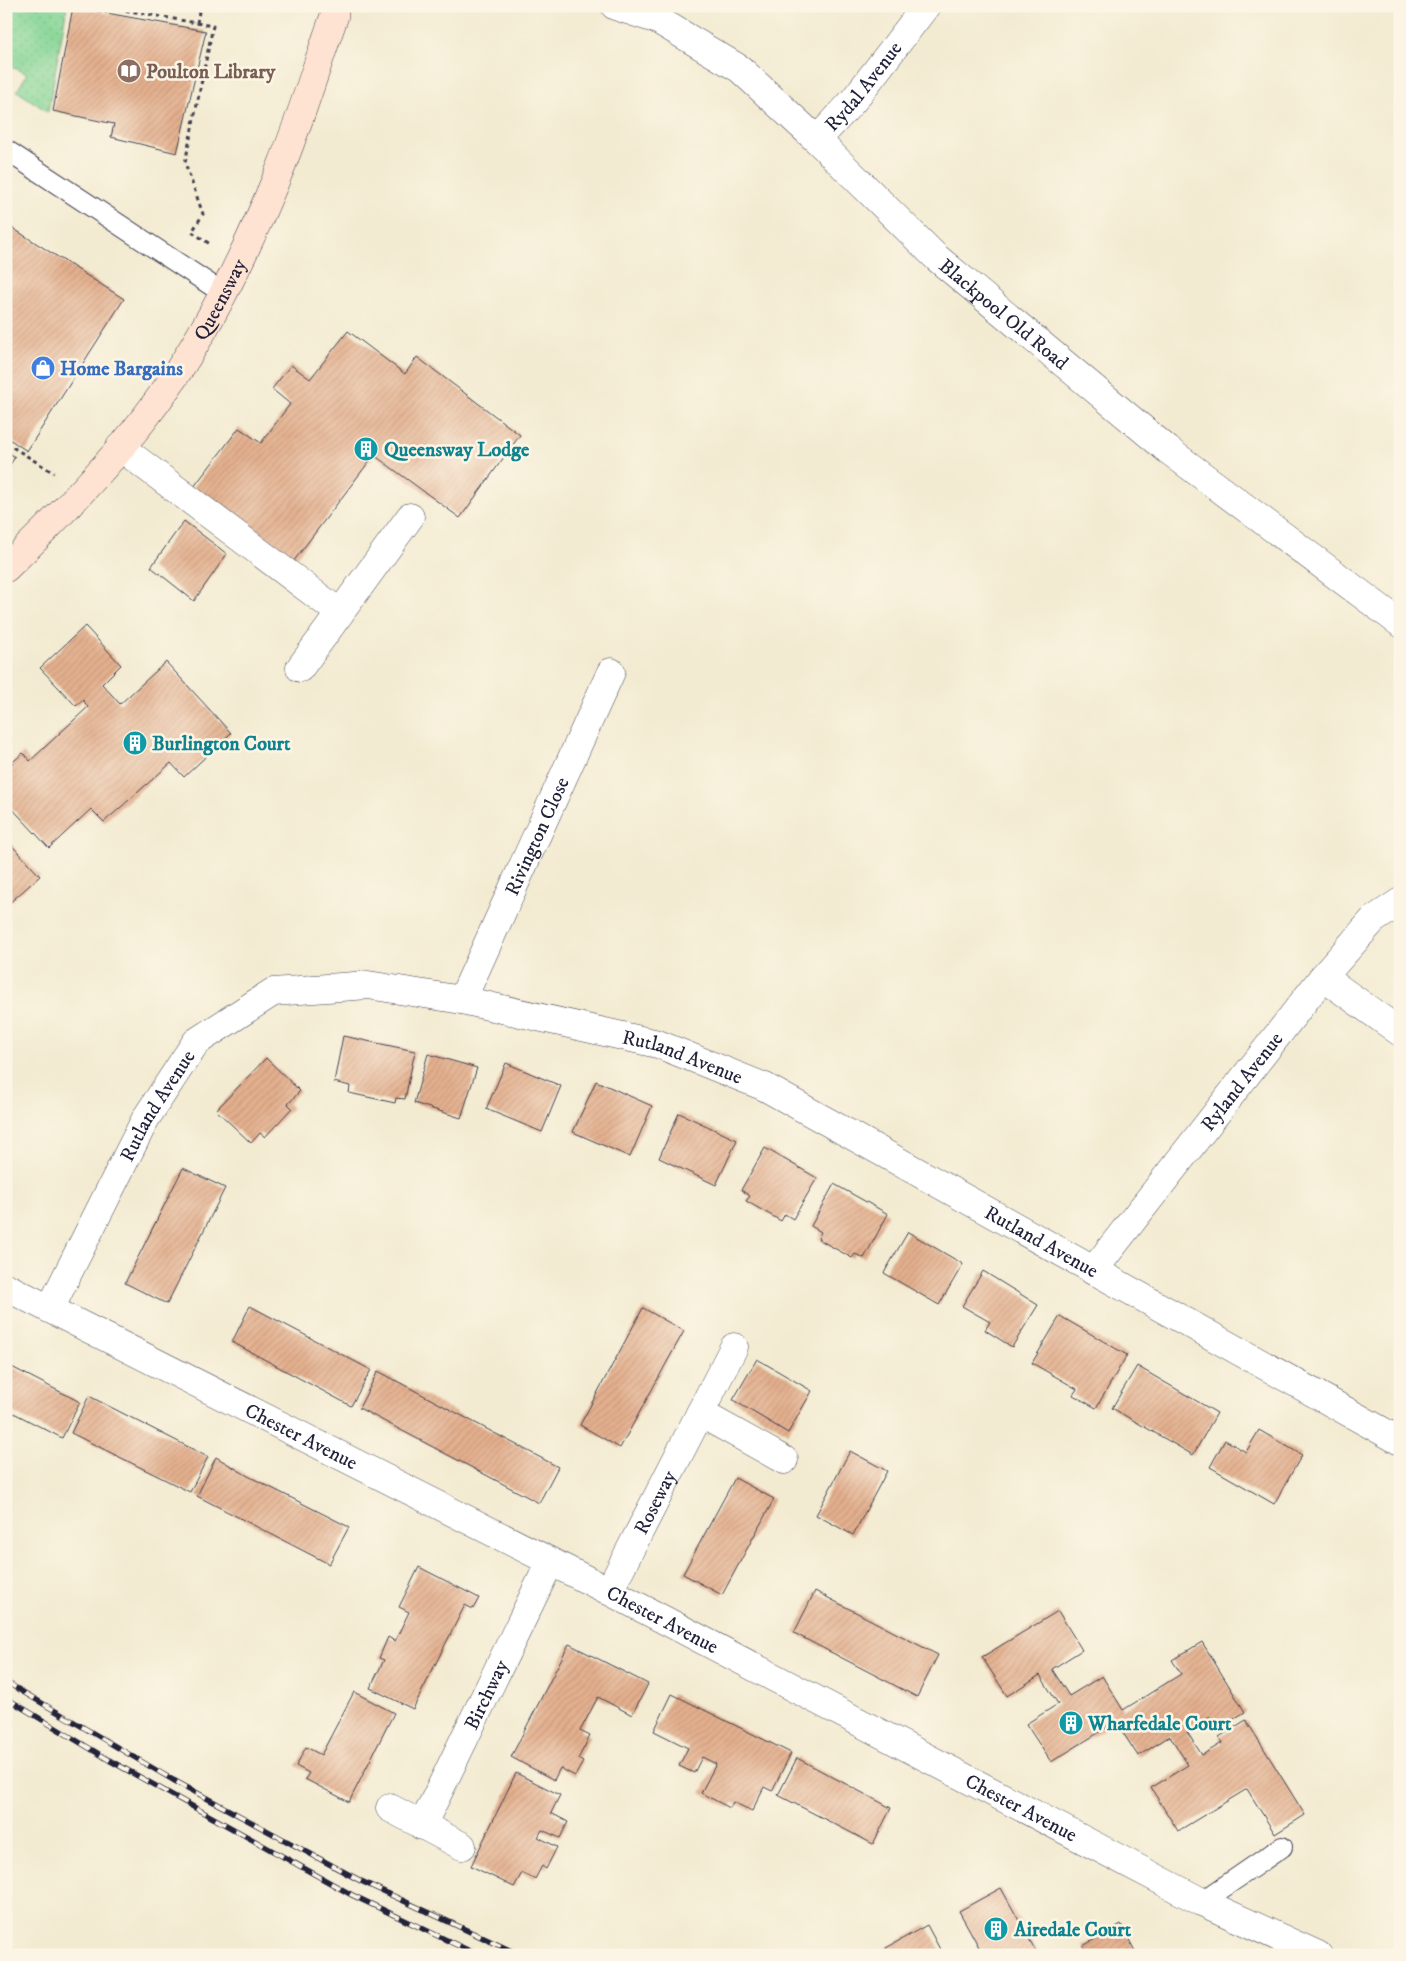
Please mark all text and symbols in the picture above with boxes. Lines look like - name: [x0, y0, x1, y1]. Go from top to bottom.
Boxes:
- street label: Rydal Avenue: [820, 37, 908, 137]
- library icon: Poulton Library: [116, 58, 142, 84]
- place label: Poulton Library: [146, 60, 276, 85]
- street label: Blackpool Old Road: [933, 254, 1073, 376]
- street label: Queensway: [189, 255, 253, 345]
- shop icon: Home Bargains: [30, 355, 56, 381]
- place label: Home Bargains: [60, 357, 183, 382]
- building icon: Queensway Lodge: [353, 436, 379, 462]
- place label: Queensway Lodge: [384, 438, 530, 463]
- building icon: Burlington Court: [122, 730, 148, 756]
- place label: Burlington Court: [152, 732, 291, 757]
- street label: Rivington Close: [500, 774, 576, 900]
- street label: Rutland Avenue: [620, 1025, 746, 1091]
- street label: Ryland Avenue: [1196, 1028, 1289, 1137]
- street label: Rutland Avenue: [115, 1046, 201, 1166]
- street label: Rutland Avenue: [980, 1201, 1102, 1284]
- street label: Chester Avenue: [240, 1399, 361, 1476]
- street label: Roseway: [629, 1466, 683, 1539]
- street label: Chester Avenue: [602, 1581, 722, 1660]
- street label: Birchway: [459, 1656, 515, 1734]
- building icon: Wharfedale Court: [1058, 1710, 1084, 1736]
- place label: Wharfedale Court: [1087, 1712, 1232, 1737]
- street label: Chester Avenue: [961, 1769, 1081, 1848]
- building icon: Airedale Court: [983, 1916, 1009, 1942]
- place label: Airedale Court: [1013, 1918, 1132, 1943]

